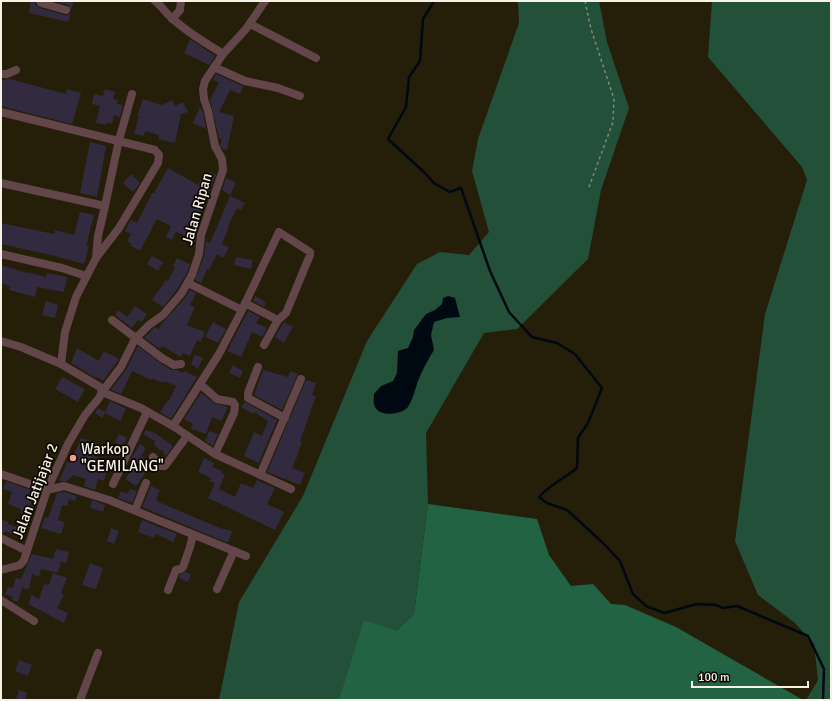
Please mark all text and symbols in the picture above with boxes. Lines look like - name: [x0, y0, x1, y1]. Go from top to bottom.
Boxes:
- street label: Jalan Ripan: [178, 171, 216, 247]
- place label: Warkop "GEMILANG": [81, 440, 164, 475]
- street label: Jalan Jatijajar 2: [8, 441, 62, 541]
- marker: Warkop "GEMILANG": [68, 453, 78, 463]
- scale bar: [692, 663, 808, 689]
- text: 100 m: [698, 670, 730, 685]

